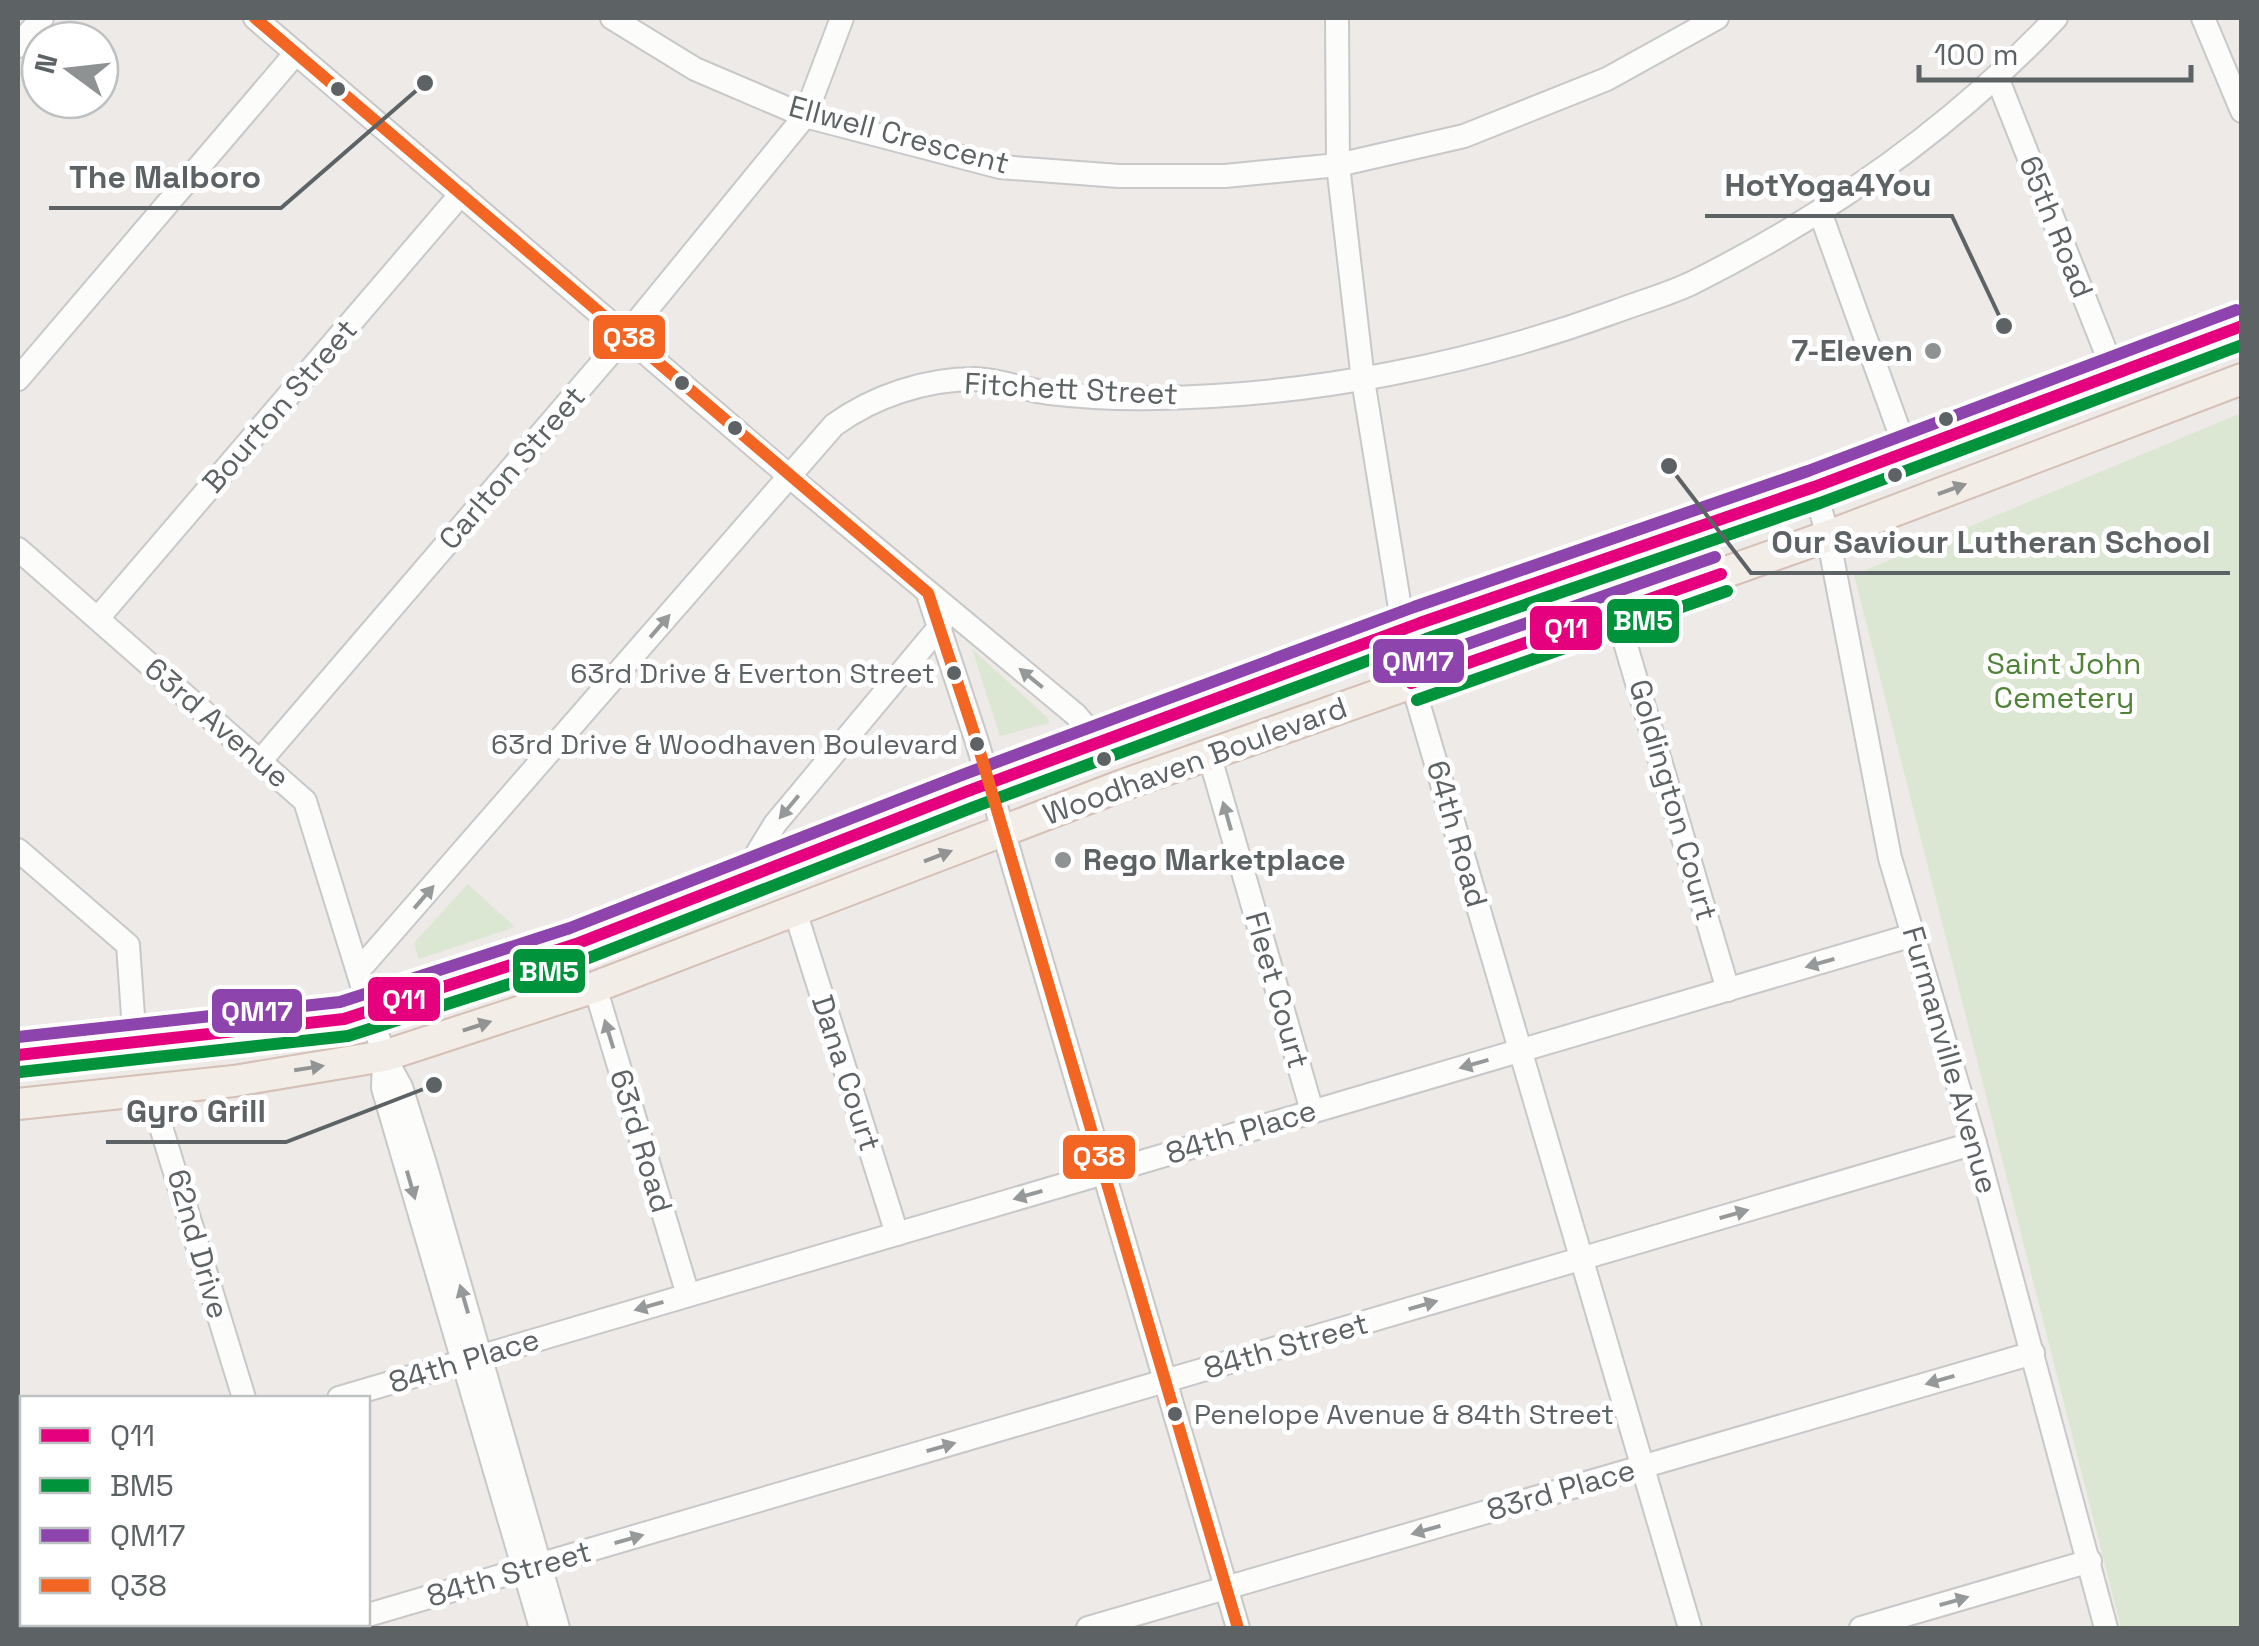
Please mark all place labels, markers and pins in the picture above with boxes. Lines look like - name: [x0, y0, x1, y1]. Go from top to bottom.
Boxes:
- unlabelled marker: [328, 79, 348, 99]
- callout: The Malboro: [49, 146, 281, 208]
- callout: HotYoga4You: [1705, 154, 1952, 216]
- place label: 7-Eleven: [1791, 331, 1913, 370]
- marker: 7-Eleven: [1922, 340, 1944, 362]
- unlabelled marker: [672, 373, 692, 393]
- unlabelled marker: [1936, 409, 1956, 429]
- unlabelled marker: [725, 418, 745, 438]
- unlabelled marker: [1885, 465, 1905, 485]
- callout: Our Saviour Lutheran School: [1751, 511, 2230, 573]
- place label: 63rd Drive & Everton Street: [570, 655, 935, 691]
- marker: 63rd Drive & Everton Street: [944, 663, 964, 683]
- place label: 63rd Drive & Woodhaven Boulevard: [491, 726, 958, 762]
- marker: 63rd Drive & Woodhaven Boulevard: [967, 734, 987, 754]
- unlabelled marker: [1094, 749, 1114, 769]
- place label: Rego Marketplace: [1083, 840, 1346, 879]
- marker: Rego Marketplace: [1052, 849, 1074, 871]
- callout: Gyro Grill: [106, 1080, 286, 1142]
- place label: Penelope Avenue & 84th Street: [1194, 1396, 1614, 1432]
- marker: Penelope Avenue & 84th Street: [1165, 1404, 1185, 1424]

